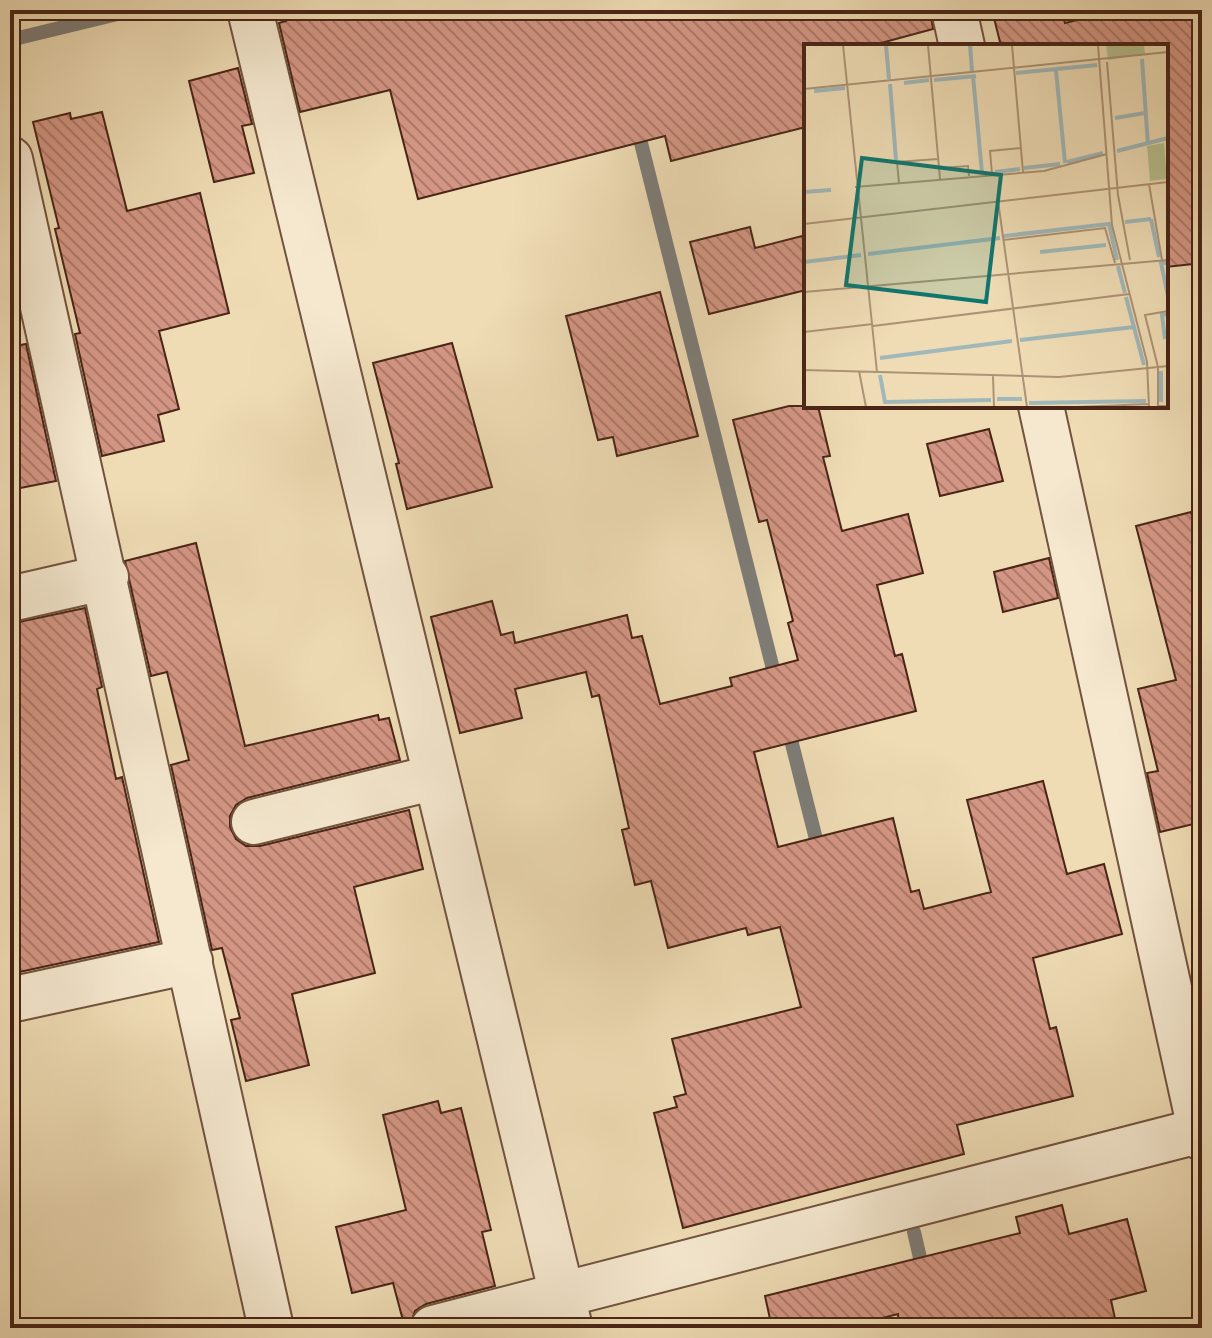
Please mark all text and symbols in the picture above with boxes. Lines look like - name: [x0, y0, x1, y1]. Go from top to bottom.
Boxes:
- inset map: [804, 44, 1168, 408]

